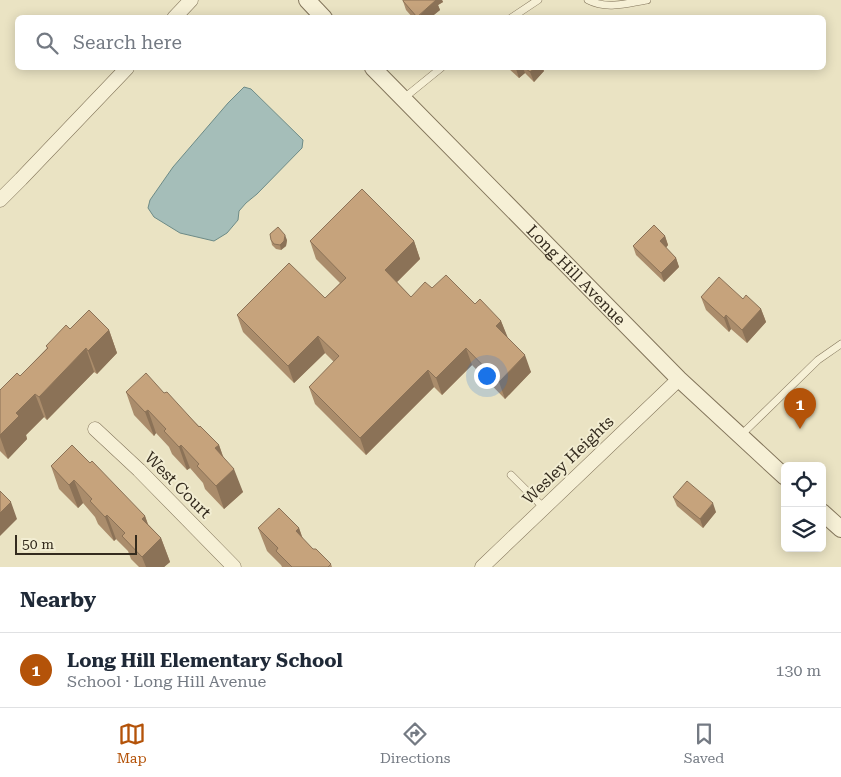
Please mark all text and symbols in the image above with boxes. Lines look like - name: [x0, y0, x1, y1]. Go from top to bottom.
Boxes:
- search box: [15, 15, 826, 70]
- icon: search: [33, 29, 61, 57]
- text: Search here: [73, 31, 182, 54]
- street label: Long Hill Avenue: [523, 221, 630, 329]
- your location: [474, 363, 500, 389]
- pin: 1: [784, 388, 816, 429]
- street label: Wesley Heights: [519, 412, 618, 508]
- street label: West Court: [141, 448, 215, 522]
- map controls: [781, 462, 826, 552]
- button: locate: [781, 462, 826, 507]
- button: layers: [781, 507, 826, 552]
- scale bar: [15, 532, 138, 555]
- text: 50 m: [22, 536, 54, 552]
- text: Nearby: [20, 588, 96, 612]
- text: Long Hill Elementary School: [67, 649, 343, 672]
- text: 1: [32, 661, 40, 680]
- text: 130 m: [775, 661, 821, 680]
- text: School · Long Hill Avenue: [67, 672, 266, 691]
- tab: Map: [117, 720, 147, 766]
- tab: Directions: [380, 720, 450, 766]
- tab: Saved: [684, 720, 724, 766]

